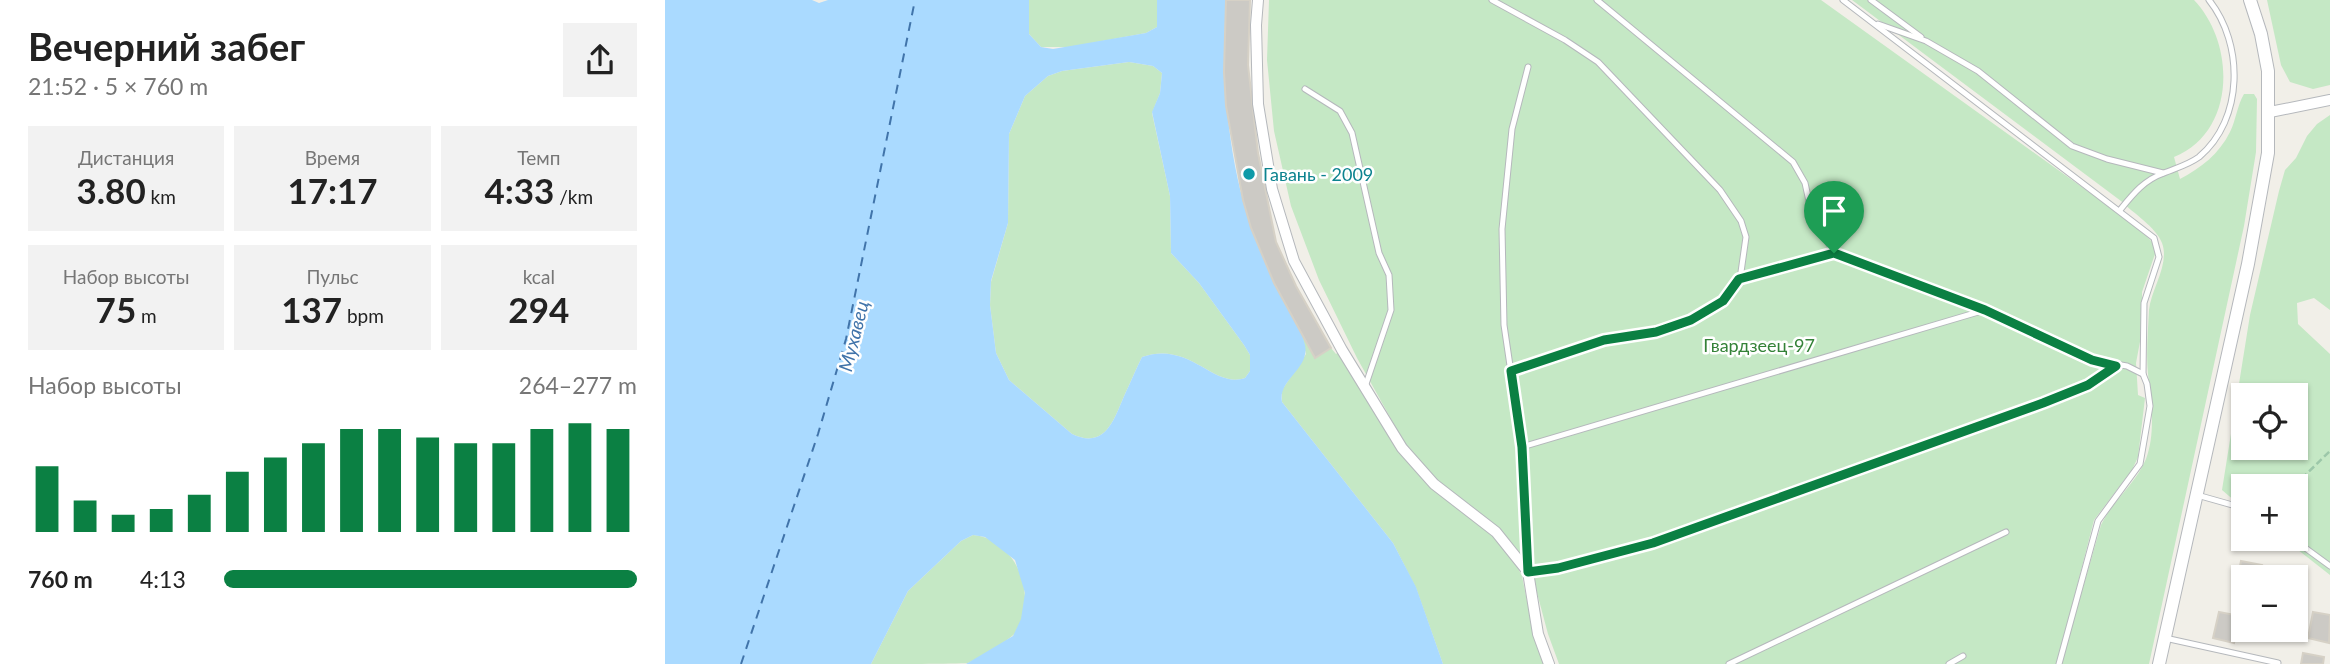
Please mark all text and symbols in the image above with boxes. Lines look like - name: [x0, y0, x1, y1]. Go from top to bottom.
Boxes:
- text: Вечерний забег: [28, 23, 305, 69]
- button: share: [563, 23, 637, 97]
- text: 21:52 · 5 × 760 m: [28, 72, 208, 100]
- text: Дистанция: [78, 146, 174, 169]
- text: Время: [305, 146, 360, 169]
- text: Темп: [517, 146, 560, 169]
- place label: Гавань - 2009: [1263, 163, 1373, 185]
- marker: Гавань - 2009: [1241, 166, 1257, 182]
- text: 3.80: [76, 169, 146, 211]
- text: 17:17: [287, 169, 378, 211]
- text: 4:33: [484, 169, 554, 211]
- pin: [1804, 181, 1864, 253]
- text: km: [146, 185, 176, 208]
- text: /km: [554, 185, 593, 208]
- icon: arrive: [1815, 192, 1853, 230]
- text: Набор высоты: [63, 265, 190, 288]
- text: Пульс: [307, 265, 358, 288]
- text: kcal: [523, 265, 555, 288]
- text: 75: [96, 288, 136, 330]
- text: 137: [281, 288, 342, 330]
- text: 294: [508, 288, 569, 330]
- water label: Мухавец: [833, 298, 873, 374]
- text: m: [136, 304, 157, 327]
- text: bpm: [342, 304, 384, 327]
- park label: Гвардзеец-97: [1703, 334, 1815, 356]
- text: Набор высоты: [28, 371, 182, 399]
- text: 264–277 m: [519, 371, 637, 399]
- map controls: [2231, 383, 2308, 642]
- button: locate: [2231, 383, 2308, 460]
- button: +: [2231, 474, 2308, 551]
- text: 760 m: [28, 565, 93, 593]
- text: 4:13: [140, 565, 186, 593]
- button: −: [2231, 565, 2308, 642]

